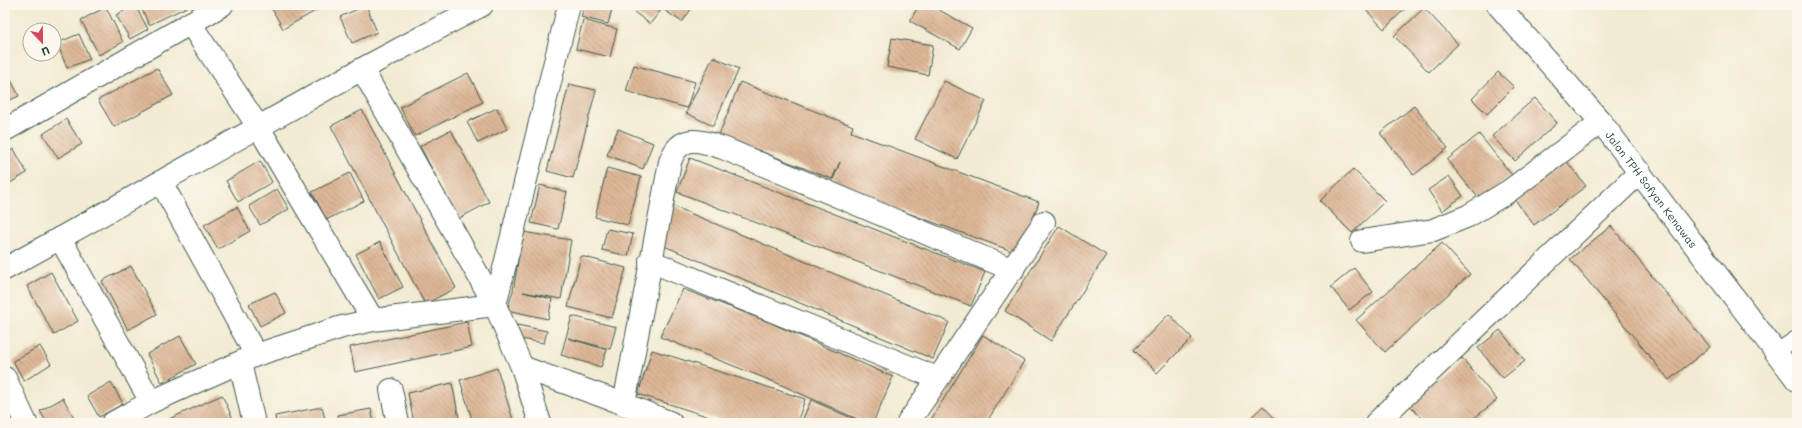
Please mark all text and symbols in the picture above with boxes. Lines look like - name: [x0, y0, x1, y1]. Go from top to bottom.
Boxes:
- north arrow: [22, 22, 62, 62]
- text: U: [40, 43, 52, 60]
- street label: Jalan TPH Sofyan Kenawas: [1603, 128, 1701, 250]

